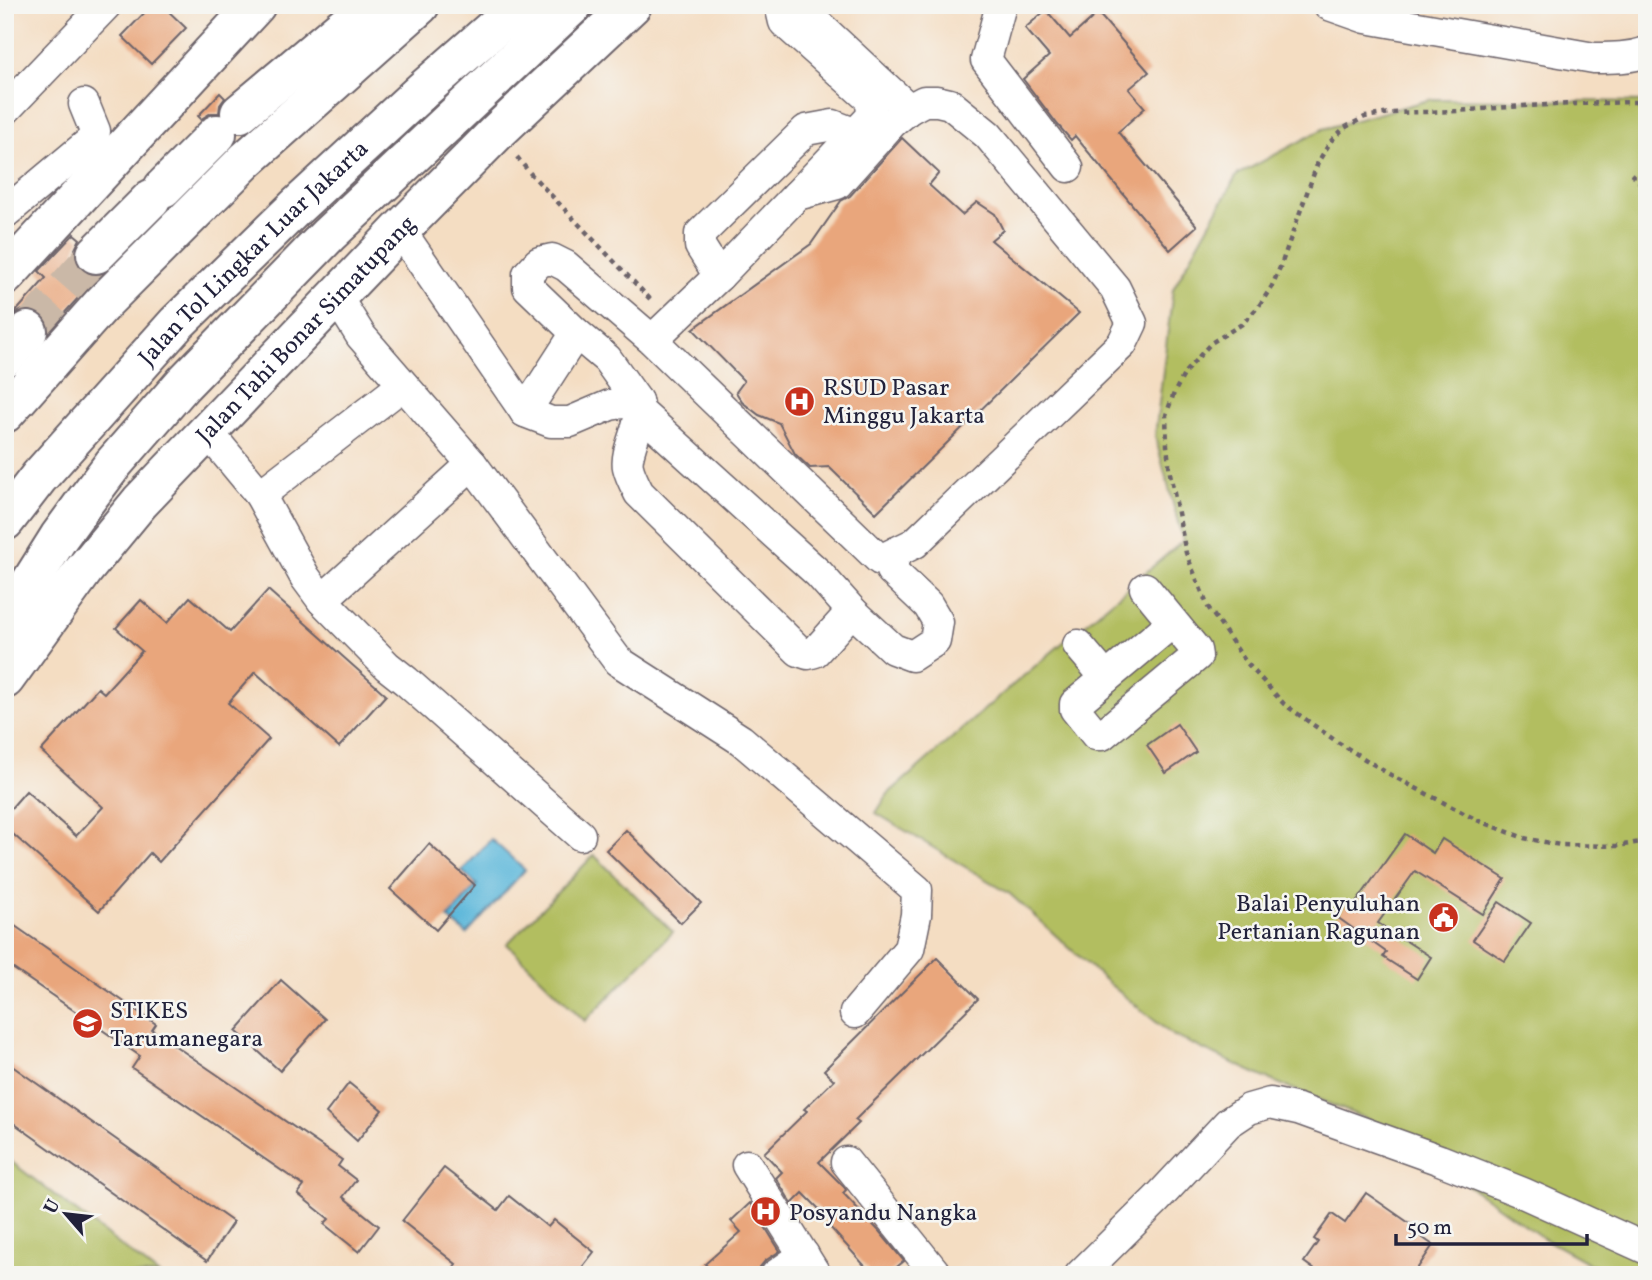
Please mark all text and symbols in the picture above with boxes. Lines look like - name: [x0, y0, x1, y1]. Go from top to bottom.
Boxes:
- street label: Jalan Tol Lingkar Luar Jakarta: [131, 133, 377, 374]
- street label: Jalan Tahi Bonar Simatupang: [189, 208, 424, 452]
- place label: RSUD Pasar Minggu Jakarta: [823, 372, 985, 434]
- hospital icon: RSUD Pasar Minggu Jakarta: [783, 384, 817, 418]
- place label: Balai Penyuluhan Pertanian Ragunan: [1217, 888, 1420, 950]
- public building icon: Balai Penyuluhan Pertanian Ragunan: [1426, 900, 1460, 934]
- place label: STIKES Tarumanegara: [110, 995, 263, 1057]
- school or university icon: STIKES Tarumanegara: [70, 1007, 104, 1041]
- north arrow: [32, 1178, 102, 1248]
- text: U: [38, 1195, 67, 1219]
- hospital icon: Posyandu Nangka: [749, 1195, 783, 1229]
- place label: Posyandu Nangka: [789, 1197, 978, 1231]
- scale bar: [1396, 1203, 1587, 1247]
- text: 50 m: [1407, 1214, 1452, 1243]

